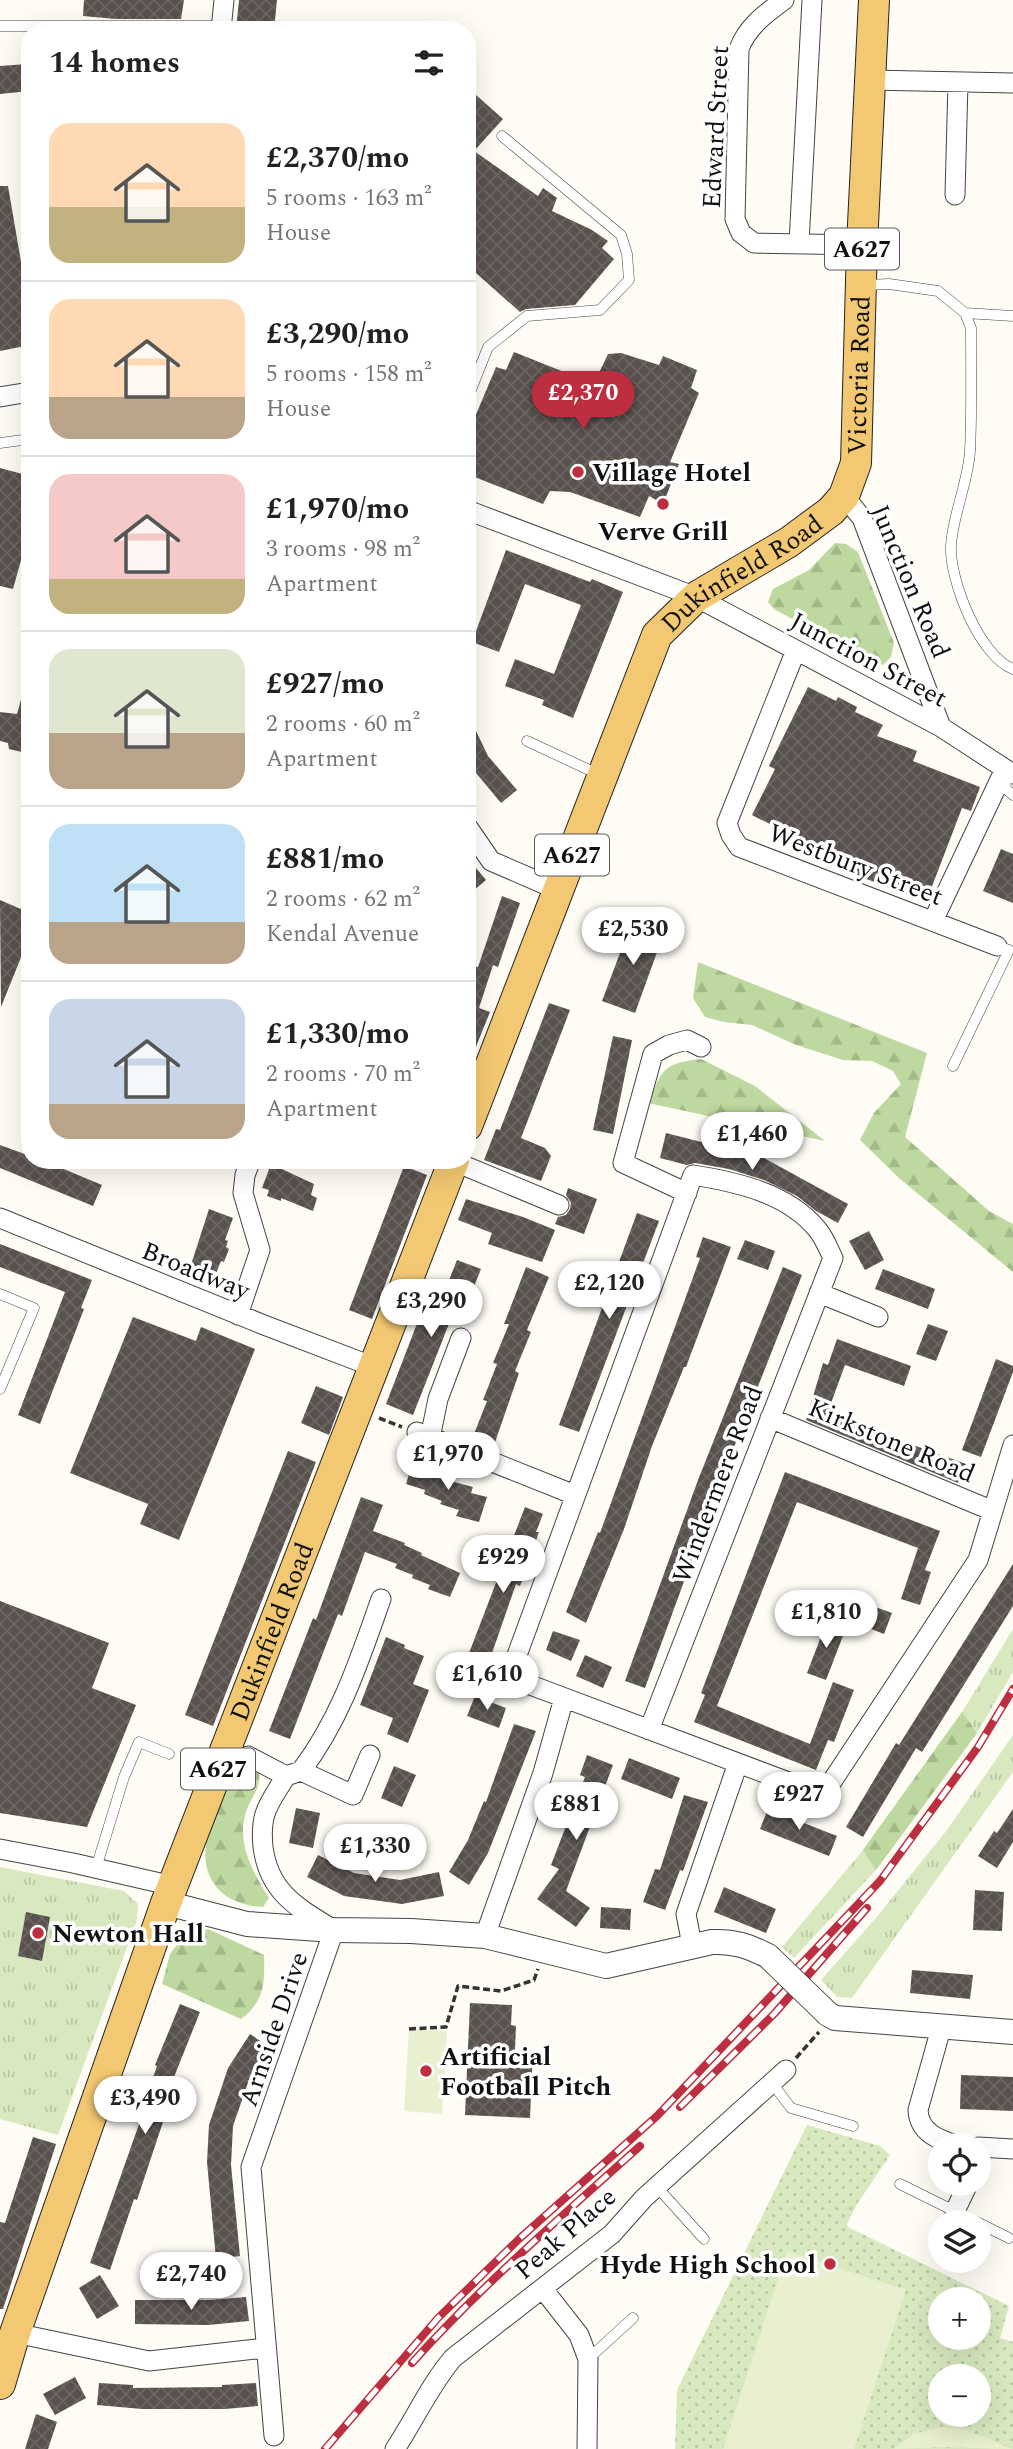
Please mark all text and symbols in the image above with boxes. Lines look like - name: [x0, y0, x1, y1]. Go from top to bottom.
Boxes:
- text: 14 homes: [49, 40, 180, 86]
- icon: filters: [410, 44, 448, 82]
- street label: Edward Street: [692, 44, 740, 210]
- text: £2,370/mo: [266, 135, 409, 181]
- icon: home: [105, 151, 189, 235]
- text: 5 rooms · 163 m²: [266, 181, 432, 216]
- text: House: [266, 216, 331, 251]
- road number: A627: [825, 228, 899, 270]
- street label: Victoria Road: [837, 295, 882, 455]
- text: £3,290/mo: [266, 311, 409, 357]
- icon: home: [105, 327, 189, 411]
- text: 5 rooms · 158 m²: [266, 357, 432, 392]
- pin: £2,370: [526, 372, 640, 431]
- text: £2,370: [548, 376, 618, 411]
- text: House: [266, 392, 331, 427]
- place label: Village Hotel: [592, 453, 751, 493]
- marker: Village Hotel: [570, 464, 586, 480]
- text: £1,970/mo: [266, 486, 409, 532]
- marker: Verve Grill: [655, 496, 671, 512]
- street label: Junction Road: [860, 498, 960, 665]
- icon: home: [105, 502, 189, 586]
- street label: Dukinfield Road: [652, 504, 832, 642]
- place label: Verve Grill: [598, 512, 728, 552]
- text: 3 rooms · 98 m²: [266, 532, 420, 567]
- text: Apartment: [266, 567, 378, 602]
- street label: Junction Street: [783, 602, 954, 718]
- text: £927/mo: [266, 661, 384, 707]
- icon: home: [105, 677, 189, 761]
- text: 2 rooms · 60 m²: [266, 707, 420, 742]
- text: Apartment: [266, 742, 378, 777]
- street label: Westbury Street: [762, 813, 949, 917]
- road number: A627: [535, 834, 609, 876]
- text: £881/mo: [266, 836, 384, 882]
- icon: home: [105, 852, 189, 936]
- text: 2 rooms · 62 m²: [266, 882, 420, 917]
- pin: £2,530: [576, 908, 690, 967]
- text: £2,530: [598, 912, 668, 947]
- text: Kendal Avenue: [266, 917, 419, 952]
- text: £1,330/mo: [266, 1011, 409, 1057]
- icon: home: [105, 1027, 189, 1111]
- text: 2 rooms · 70 m²: [266, 1057, 420, 1092]
- text: Apartment: [266, 1092, 378, 1127]
- pin: £1,460: [695, 1112, 809, 1172]
- text: £1,460: [717, 1117, 787, 1152]
- street label: Broadway: [136, 1231, 257, 1311]
- pin: £2,120: [552, 1262, 666, 1321]
- text: £2,120: [574, 1266, 644, 1301]
- pin: £3,290: [374, 1280, 488, 1339]
- text: £3,290: [396, 1284, 466, 1319]
- street label: Windermere Road: [662, 1380, 774, 1589]
- street label: Kirkstone Road: [802, 1388, 981, 1494]
- pin: £1,970: [391, 1432, 505, 1492]
- text: £1,970: [413, 1437, 483, 1472]
- pin: £929: [462, 1536, 544, 1595]
- street label: Dukinfield Road: [219, 1537, 325, 1727]
- text: £929: [477, 1540, 529, 1575]
- pin: £1,810: [769, 1590, 883, 1650]
- text: £1,810: [791, 1595, 861, 1630]
- pin: £1,610: [430, 1652, 544, 1712]
- text: £1,610: [452, 1657, 522, 1692]
- road number: A627: [181, 1749, 255, 1790]
- pin: £927: [758, 1772, 840, 1832]
- text: £927: [773, 1777, 825, 1812]
- pin: £881: [535, 1783, 617, 1842]
- text: £881: [550, 1787, 602, 1822]
- pin: £1,330: [318, 1825, 432, 1884]
- text: £1,330: [340, 1829, 410, 1864]
- place label: Newton Hall: [52, 1914, 204, 1954]
- marker: Newton Hall: [30, 1925, 46, 1941]
- street label: Arnside Drive: [229, 1946, 319, 2112]
- place label: Artificial Football Pitch: [440, 2037, 611, 2107]
- marker: Artificial Football Pitch: [418, 2063, 434, 2079]
- pin: £3,490: [88, 2076, 202, 2136]
- text: £3,490: [110, 2081, 180, 2116]
- map controls: [928, 2133, 991, 2427]
- button: locate: [928, 2133, 991, 2196]
- street label: Peak Place: [506, 2178, 626, 2290]
- button: layers: [928, 2210, 991, 2273]
- place label: Hyde High School: [599, 2245, 816, 2285]
- pin: £2,740: [134, 2252, 248, 2312]
- marker: Hyde High School: [822, 2256, 838, 2272]
- text: £2,740: [156, 2257, 226, 2292]
- button: +: [928, 2287, 991, 2350]
- button: −: [928, 2364, 991, 2427]

